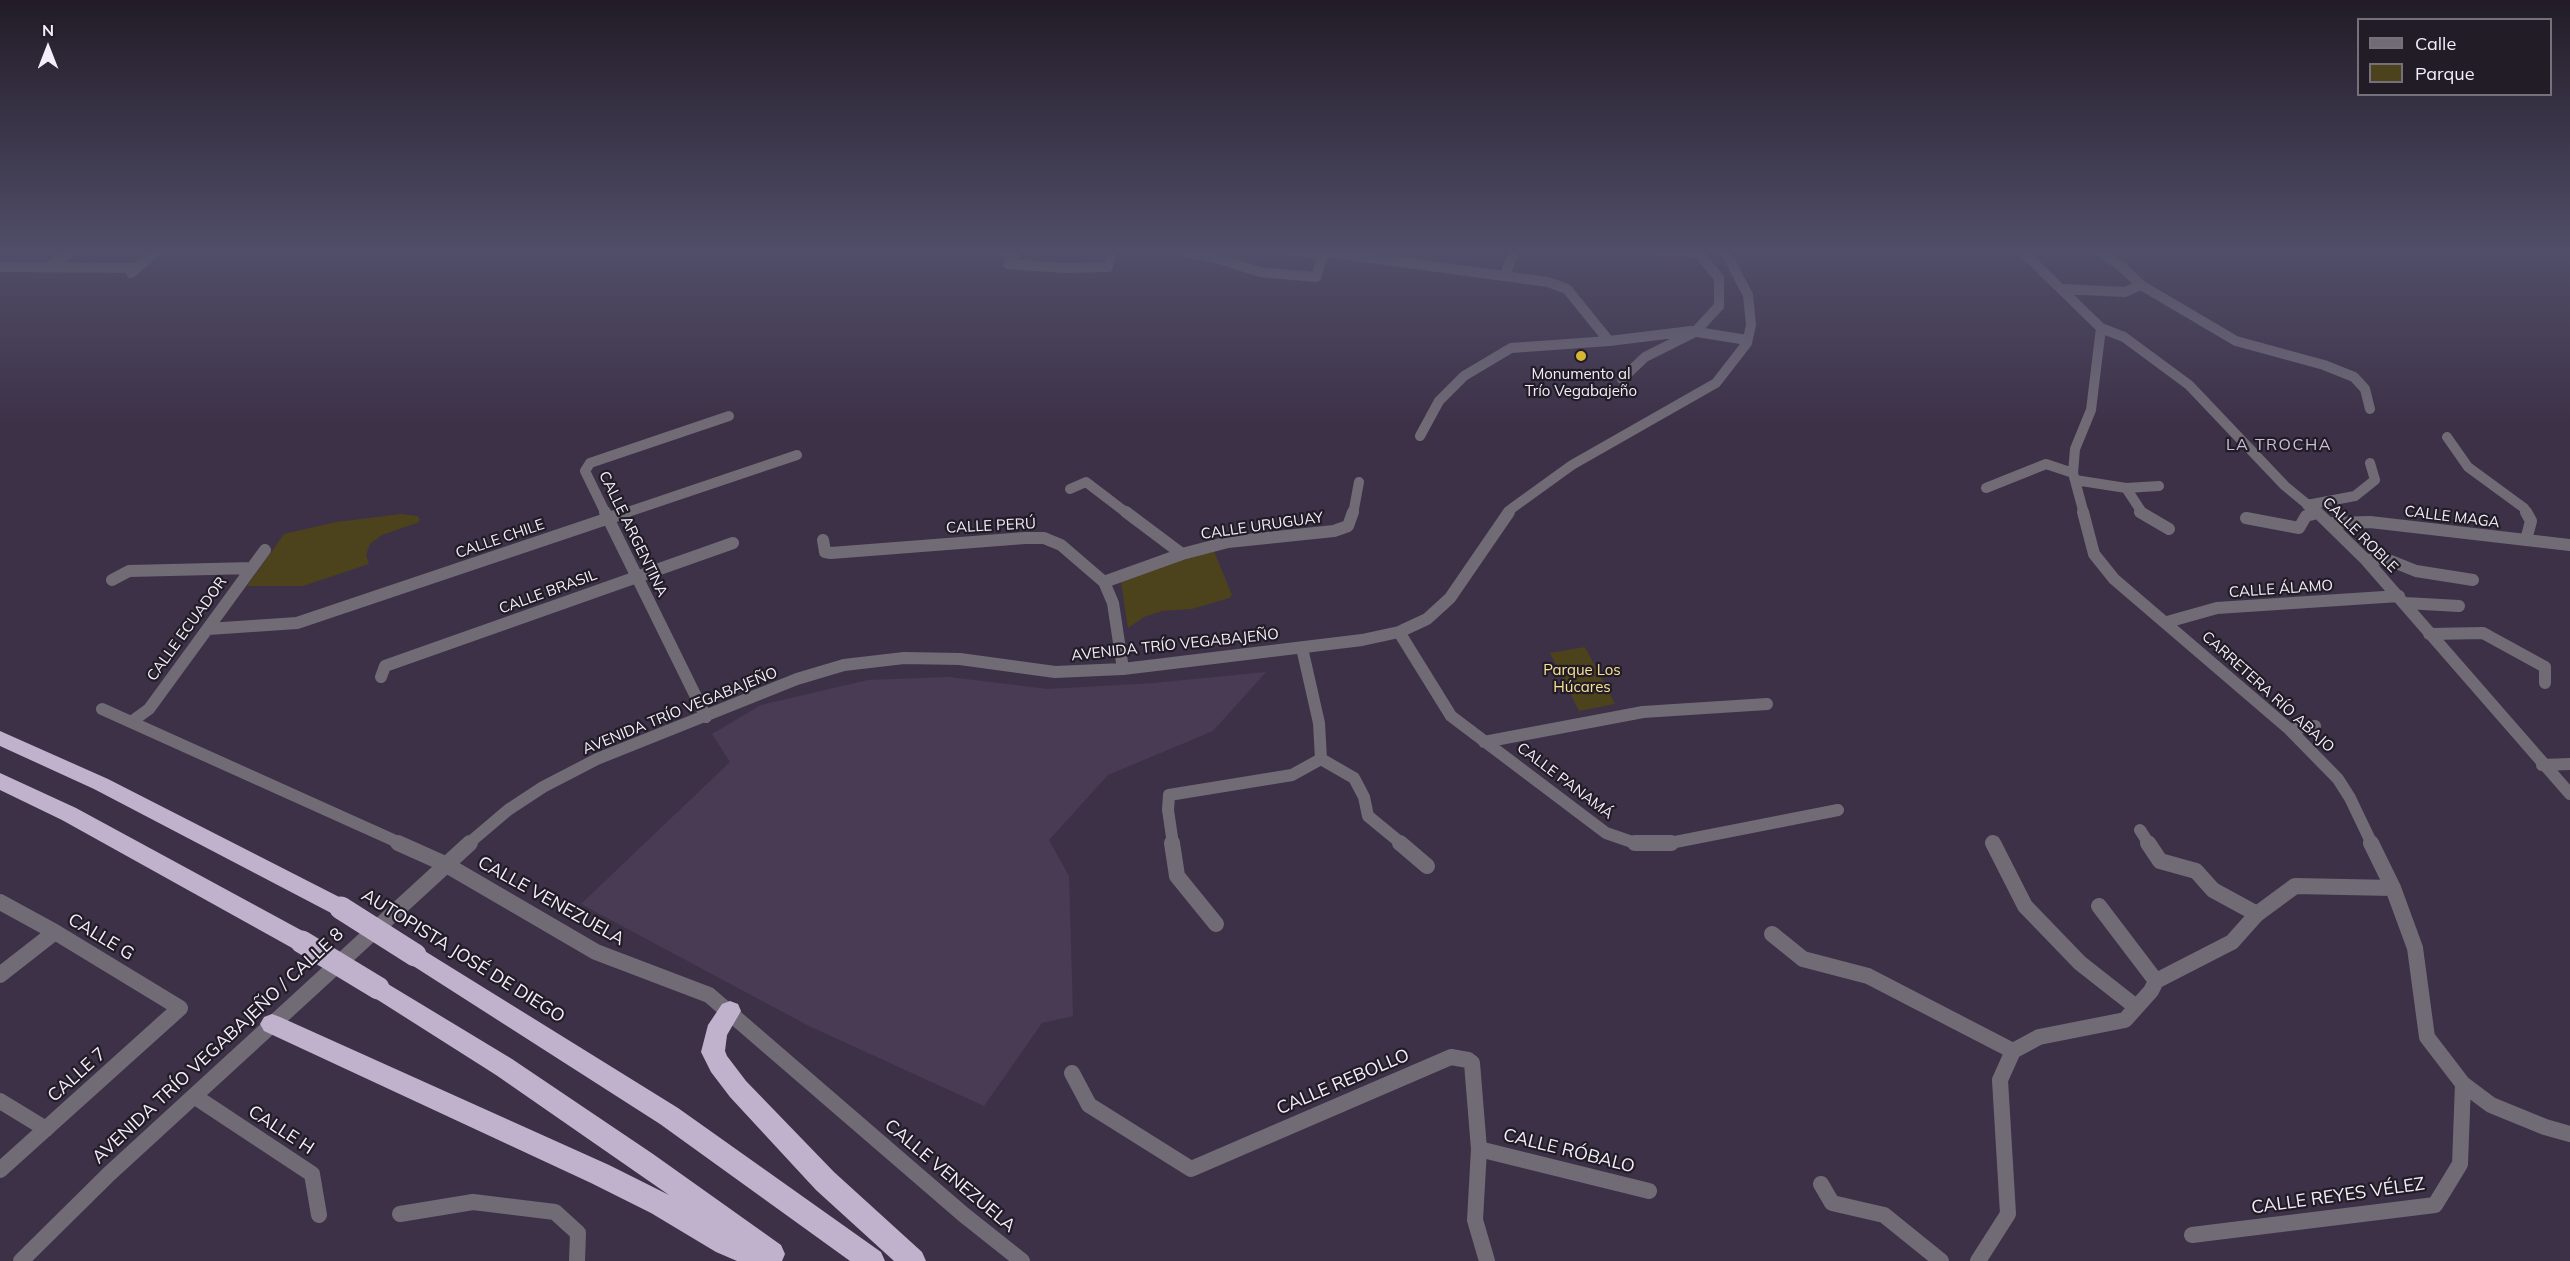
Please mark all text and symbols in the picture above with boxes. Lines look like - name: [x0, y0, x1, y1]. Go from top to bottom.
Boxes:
- north arrow: [18, 18, 78, 78]
- legend: [2357, 18, 2552, 96]
- text: N: [42, 20, 54, 40]
- text: Calle: [2415, 32, 2456, 55]
- text: Parque: [2415, 62, 2474, 85]
- marker: Monumento al Trío Vegabajeño: [1574, 349, 1588, 363]
- place label: Monumento al Trío Vegabajeño: [1525, 365, 1637, 400]
- district label: LA TROCHA: [2226, 435, 2332, 455]
- street label: CALLE ARGENTINA: [595, 468, 671, 600]
- street label: CALLE ROBLE: [2319, 494, 2401, 576]
- street label: CALLE MAGA: [2403, 502, 2501, 532]
- street label: CALLE URUGUAY: [1200, 509, 1324, 543]
- street label: CALLE CHILE: [453, 515, 547, 563]
- street label: CALLE PERÚ: [946, 515, 1036, 537]
- street label: CALLE BRASIL: [497, 566, 599, 618]
- street label: CALLE ECUADOR: [143, 573, 231, 685]
- street label: CALLE ÁLAMO: [2228, 576, 2334, 602]
- street label: AVENIDA TRÍO VEGABAJEÑO: [1070, 625, 1280, 665]
- street label: CARRETERA RÍO ABAJO: [2198, 628, 2338, 756]
- park label: Parque Los Húcares: [1543, 661, 1621, 696]
- street label: AVENIDA TRÍO VEGABAJEÑO: [580, 664, 780, 758]
- street label: CALLE PANAMÁ: [1513, 739, 1617, 823]
- street label: CALLE VENEZUELA: [474, 852, 628, 950]
- street label: AUTOPISTA JOSÉ DE DIEGO: [357, 884, 569, 1028]
- street label: CALLE G: [64, 909, 138, 965]
- street label: AVENIDA TRÍO VEGABAJEÑO / CALLE 8: [88, 924, 348, 1168]
- street label: CALLE 7: [43, 1043, 111, 1107]
- street label: CALLE REBOLLO: [1273, 1044, 1413, 1120]
- street label: CALLE H: [244, 1101, 318, 1159]
- street label: CALLE VENEZUELA: [880, 1115, 1020, 1237]
- street label: CALLE RÓBALO: [1501, 1124, 1637, 1178]
- street label: CALLE REYES VÉLEZ: [2250, 1173, 2426, 1219]

